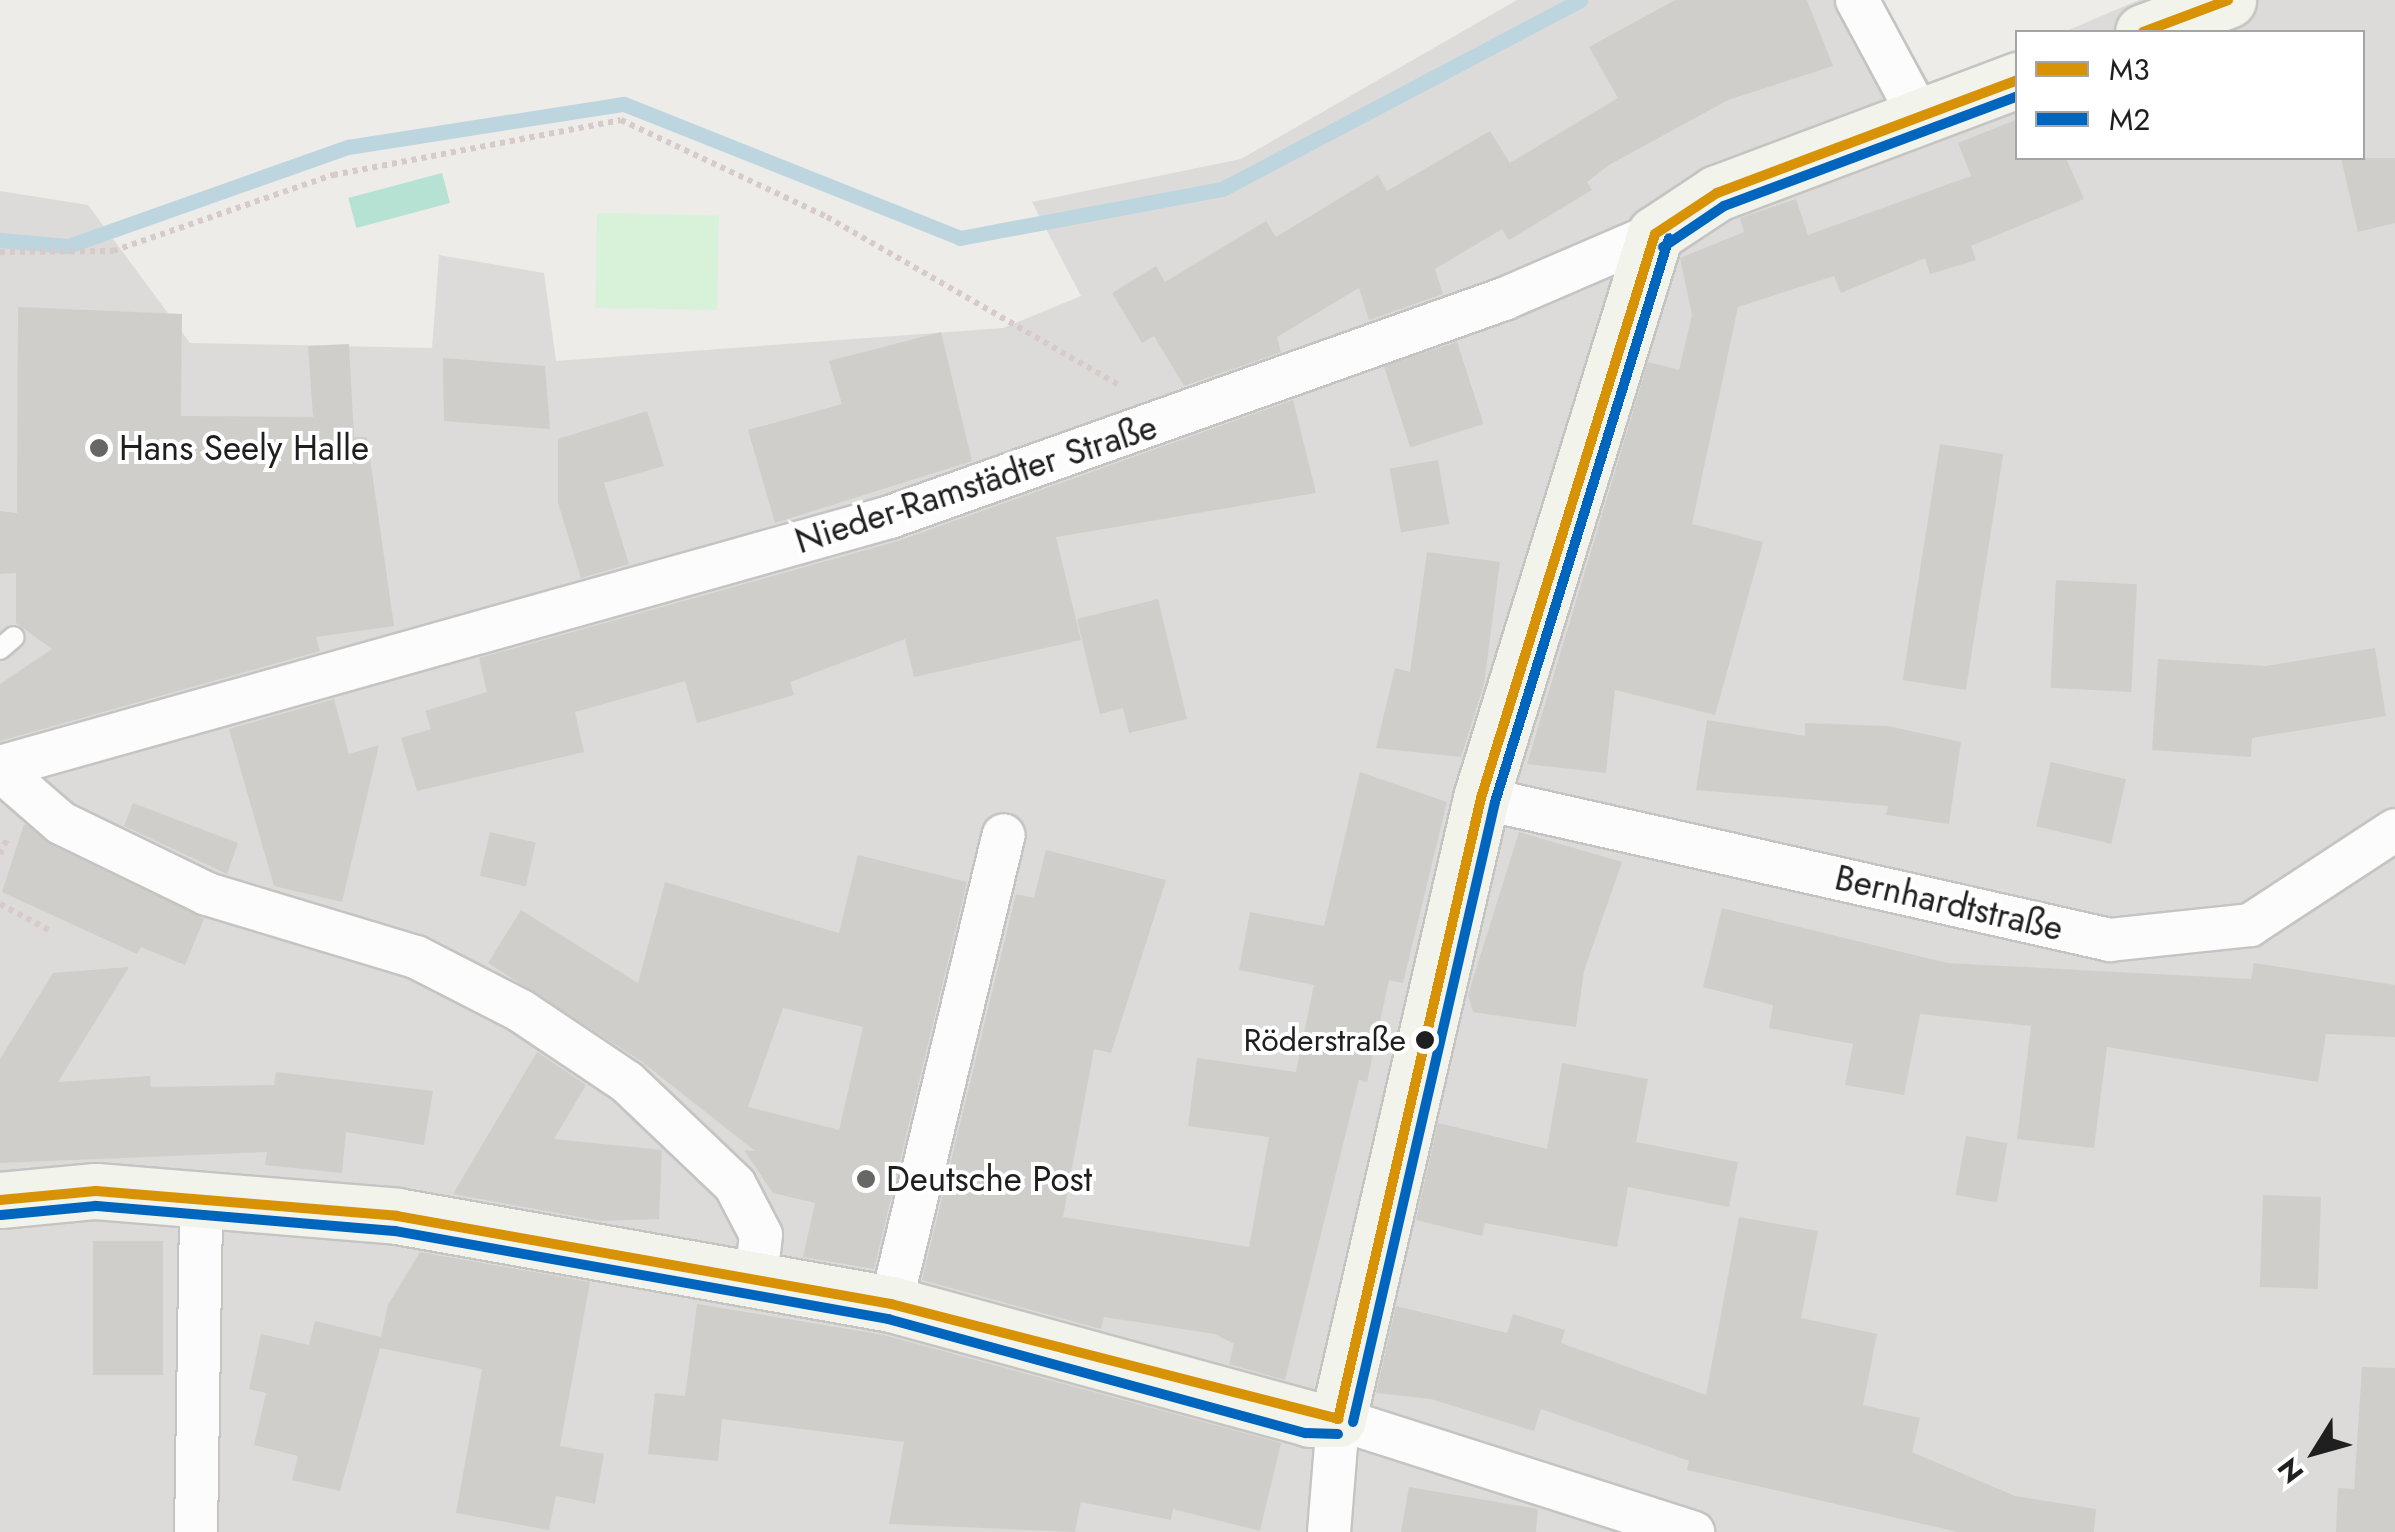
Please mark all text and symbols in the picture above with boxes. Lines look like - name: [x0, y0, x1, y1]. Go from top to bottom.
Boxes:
- legend: [2015, 30, 2365, 160]
- text: M3: [2109, 48, 2150, 91]
- text: M2: [2109, 98, 2150, 141]
- street label: Nieder-Ramstädter Straße: [790, 406, 1162, 562]
- place label: Hans Seely Halle: [119, 427, 369, 469]
- marker: Hans Seely Halle: [88, 437, 110, 459]
- street label: Bernhardtstraße: [1831, 856, 2067, 950]
- place label: Röderstraße: [1243, 1021, 1406, 1059]
- marker: Röderstraße: [1415, 1030, 1435, 1050]
- place label: Deutsche Post: [886, 1158, 1092, 1200]
- marker: Deutsche Post: [855, 1168, 877, 1190]
- north arrow: [2265, 1402, 2365, 1502]
- text: N: [2268, 1449, 2314, 1492]

